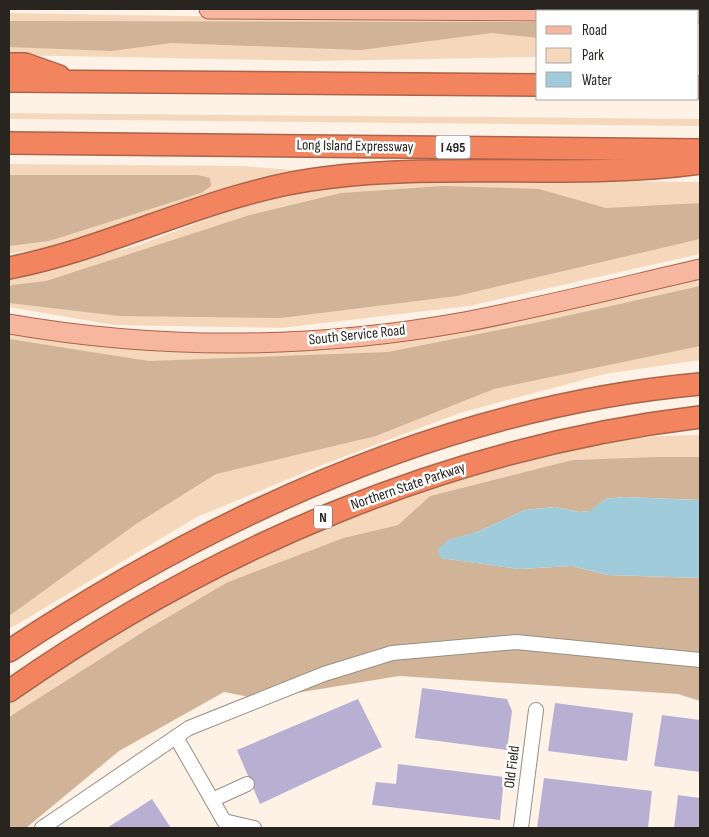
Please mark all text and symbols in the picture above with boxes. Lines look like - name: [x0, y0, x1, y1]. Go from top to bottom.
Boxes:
- legend: [536, 10, 699, 100]
- text: Road: [582, 21, 607, 40]
- text: Park: [582, 46, 604, 65]
- text: Water: [582, 71, 613, 90]
- street label: Long Island Expressway: [296, 135, 414, 157]
- road number: I 495: [436, 136, 470, 158]
- street label: South Service Road: [308, 320, 406, 350]
- street label: Northern State Parkway: [348, 457, 468, 514]
- road number: N: [314, 506, 332, 528]
- street label: Old Field: [500, 745, 524, 789]

